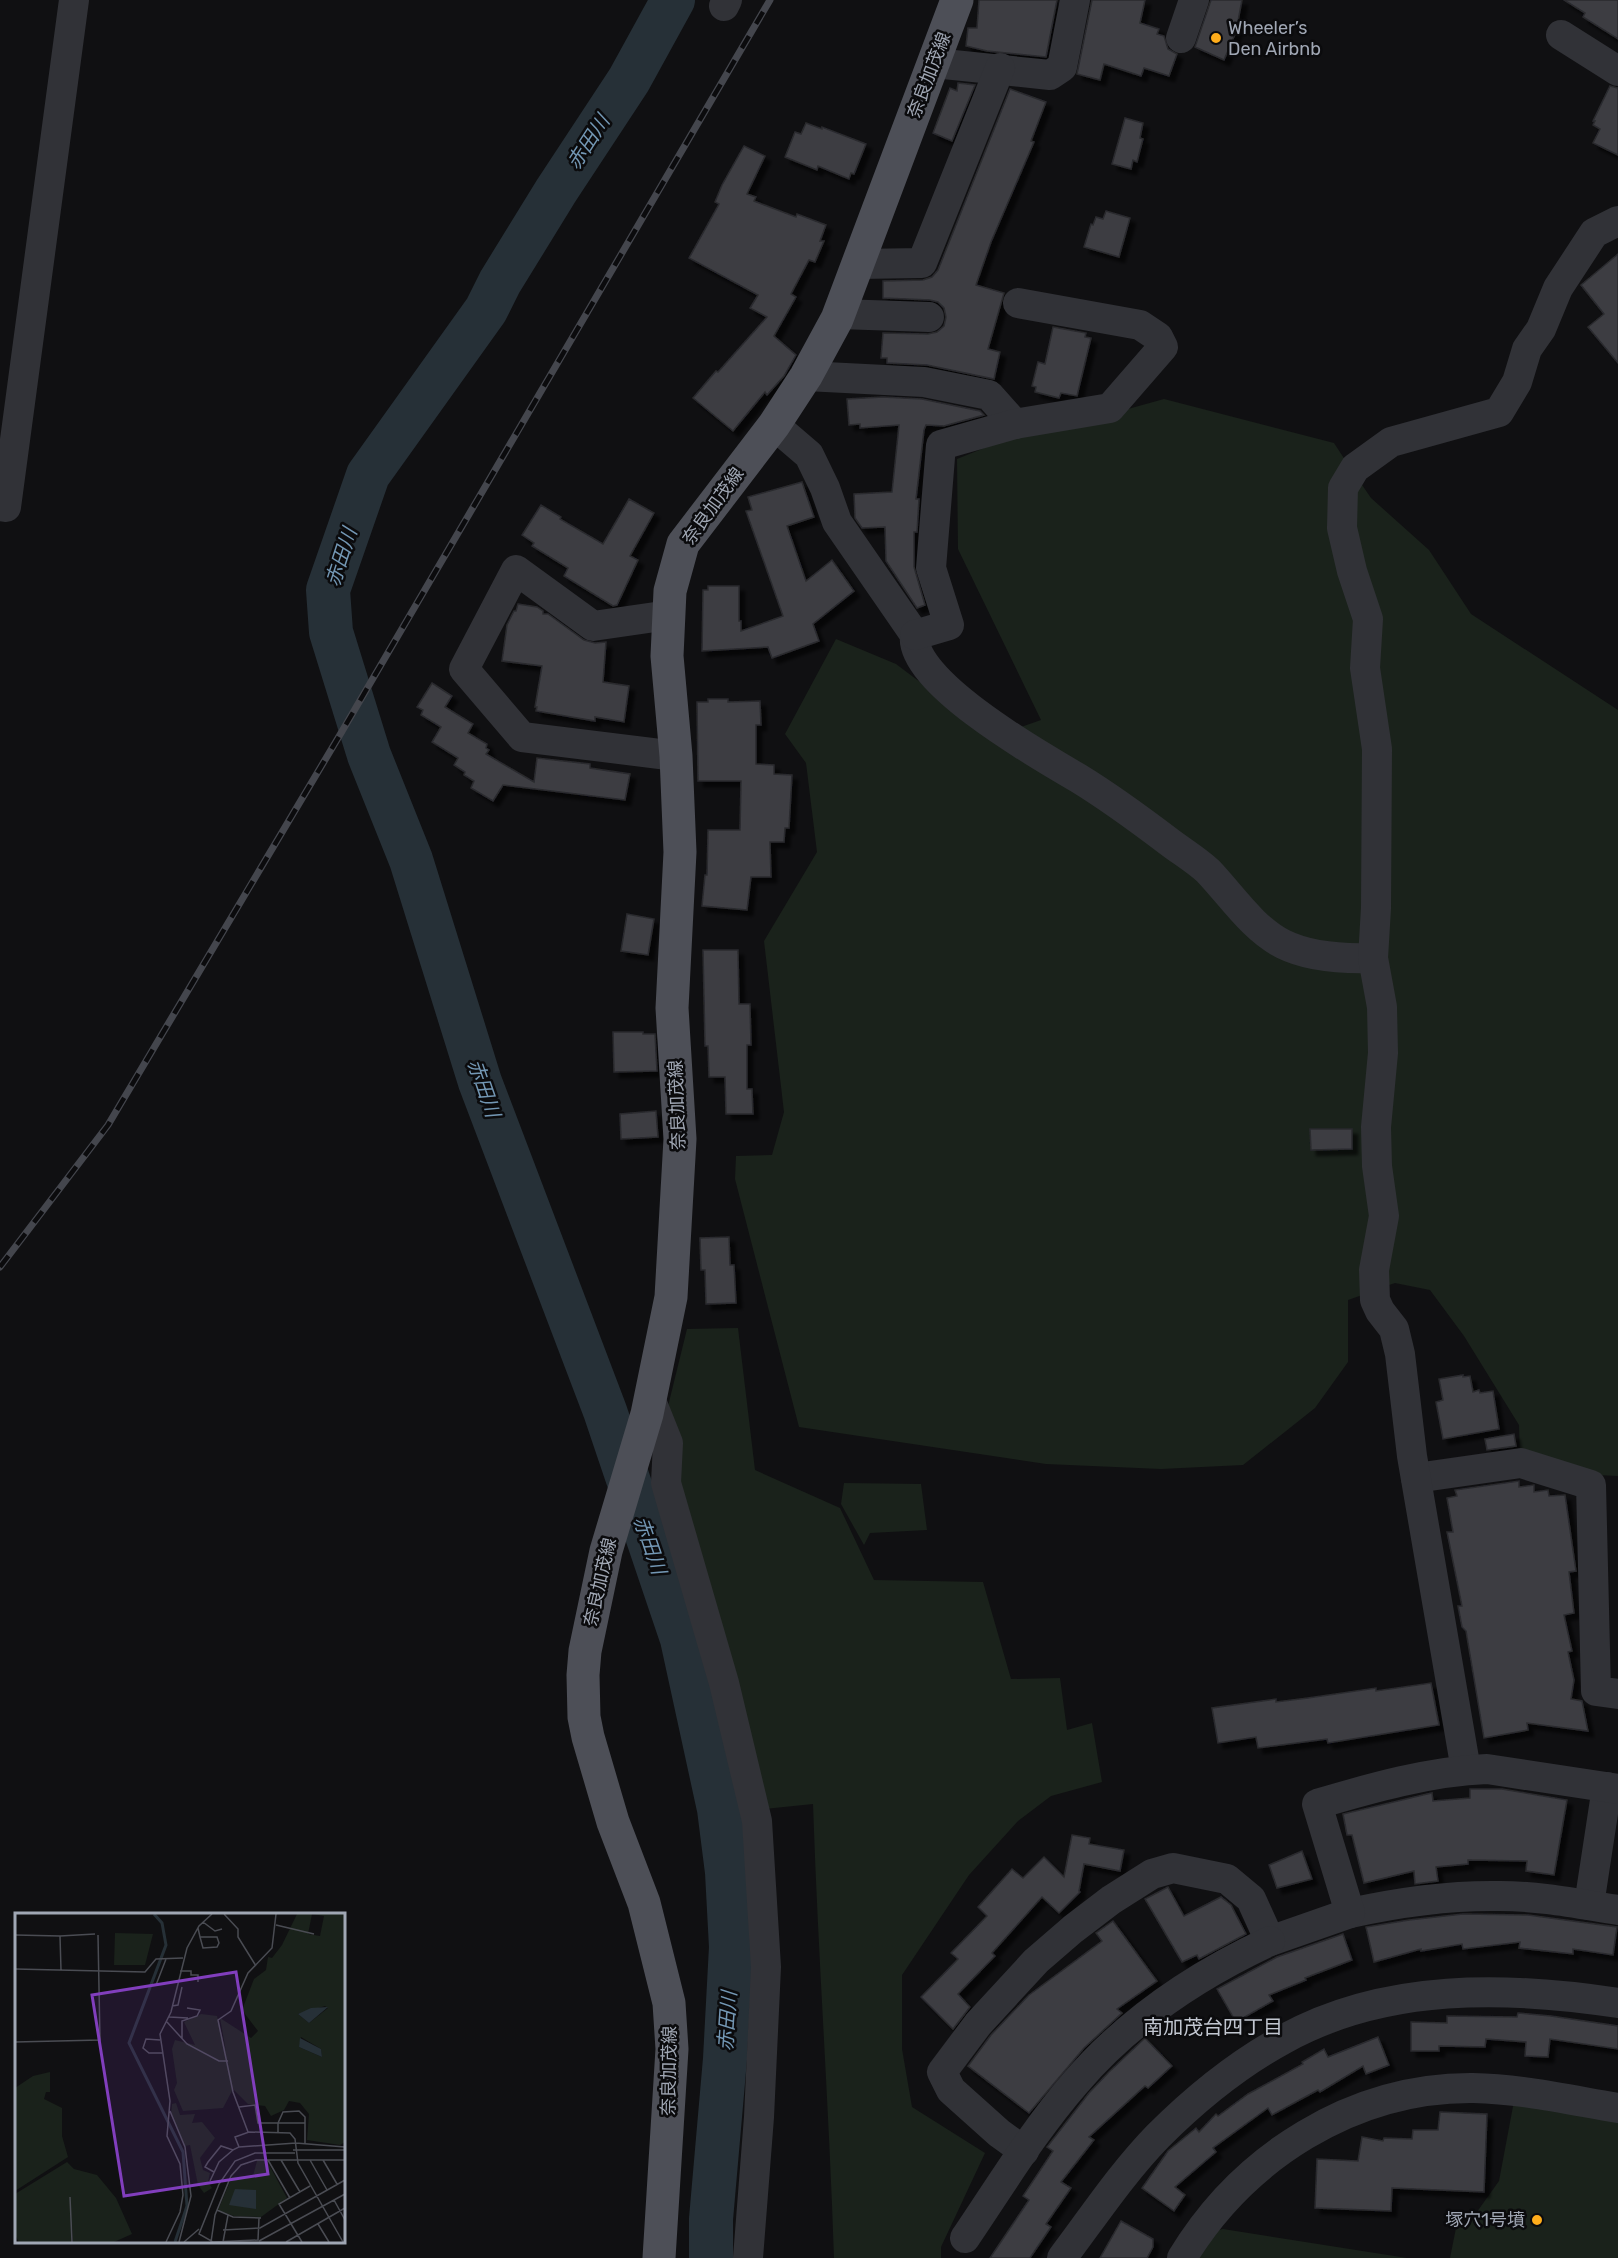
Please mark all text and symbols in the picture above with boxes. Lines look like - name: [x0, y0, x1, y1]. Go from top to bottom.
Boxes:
- place label: Wheeler’s Den Airbnb: [1228, 17, 1321, 60]
- street label: 奈良加茂線: [903, 29, 955, 121]
- marker: Wheeler’s Den Airbnb: [1209, 31, 1223, 45]
- water label: 赤田川: [562, 109, 615, 174]
- street label: 奈良加茂線: [678, 463, 748, 549]
- water label: 赤田川: [320, 523, 362, 589]
- water label: 赤田川: [463, 1056, 506, 1122]
- street label: 奈良加茂線: [664, 1060, 690, 1150]
- water label: 赤田川: [629, 1513, 672, 1579]
- street label: 奈良加茂線: [579, 1536, 621, 1628]
- inset map: [15, 1913, 345, 2243]
- water label: 赤田川: [713, 1988, 741, 2052]
- district label: 南加茂台四丁目: [1143, 2015, 1283, 2039]
- street label: 奈良加茂線: [657, 2026, 681, 2116]
- place label: 塚穴1号墳: [1445, 2209, 1525, 2231]
- marker: 塚穴1号墳: [1530, 2213, 1544, 2227]

